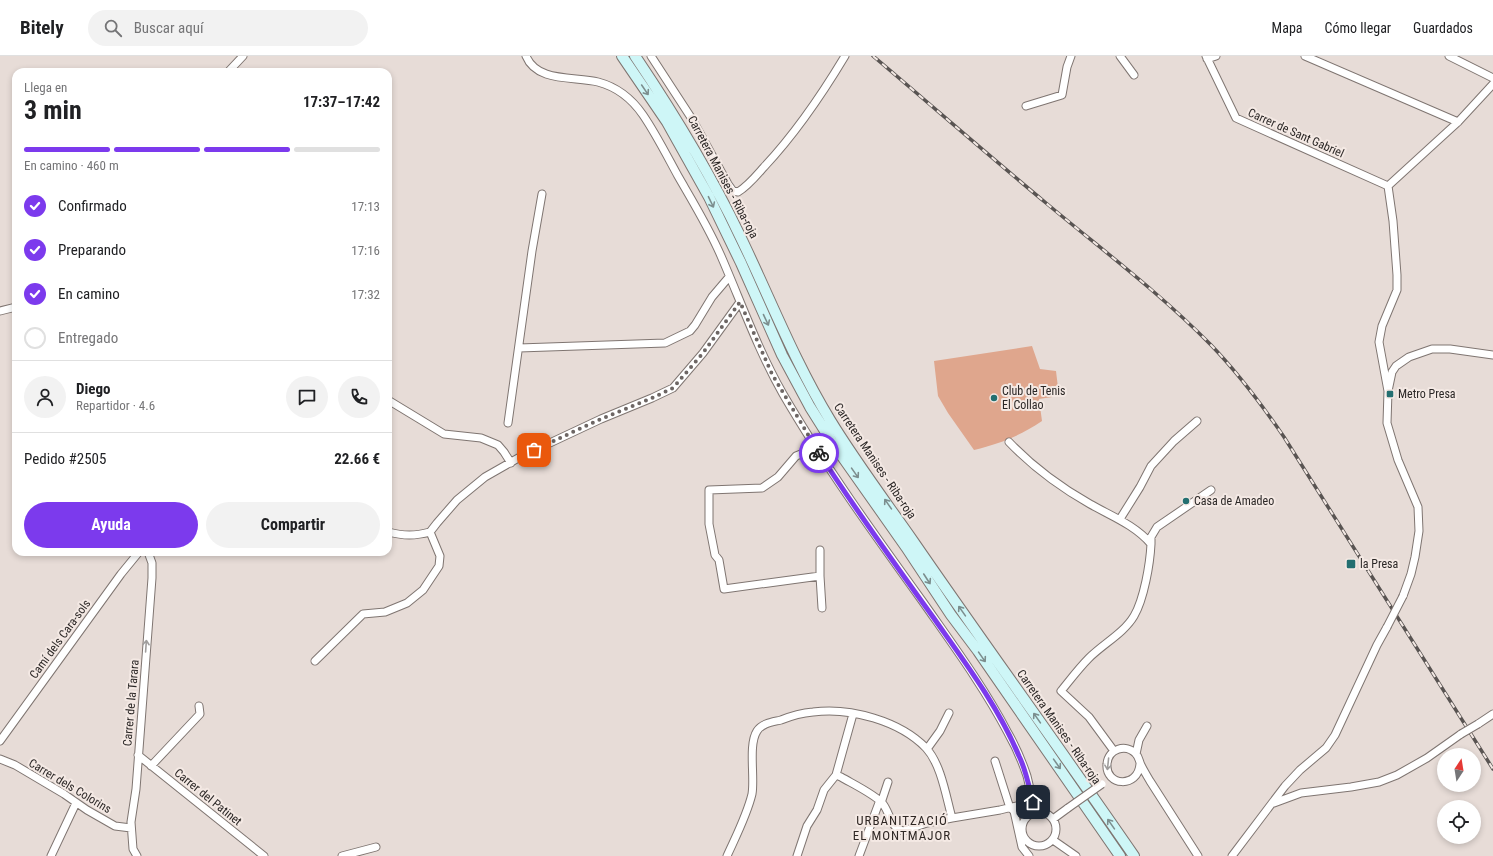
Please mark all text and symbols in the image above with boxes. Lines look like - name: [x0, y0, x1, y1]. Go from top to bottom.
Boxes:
- search box: [88, 10, 368, 46]
- text: Bitely: [20, 16, 64, 39]
- icon: search: [102, 17, 124, 39]
- text: Buscar aquí: [134, 19, 204, 37]
- text: Mapa: [1272, 20, 1303, 36]
- text: Cómo llegar: [1325, 20, 1391, 36]
- text: Guardados: [1413, 20, 1473, 36]
- text: Llega en: [24, 80, 67, 95]
- one-way arrow: [641, 84, 649, 95]
- text: 17:37–17:42: [303, 93, 380, 111]
- text: 3 min: [24, 95, 82, 125]
- street label: Carrer de Sant Gabriel: [1246, 106, 1346, 160]
- street label: Carretera Manises - Riba-roja: [685, 113, 761, 241]
- text: En camino · 460 m: [24, 158, 119, 173]
- icon: check: [24, 195, 46, 217]
- one-way arrow: [708, 196, 715, 208]
- text: Confirmado: [58, 197, 127, 215]
- text: 17:13: [351, 199, 380, 214]
- icon: check: [24, 239, 46, 261]
- text: Preparando: [58, 241, 126, 259]
- text: 17:16: [351, 243, 380, 258]
- icon: check: [24, 283, 46, 305]
- text: En camino: [58, 285, 120, 303]
- text: 17:32: [351, 287, 380, 302]
- one-way arrow: [763, 313, 770, 325]
- text: Entregado: [58, 329, 118, 347]
- button: person: [24, 376, 66, 418]
- button: chat: [286, 376, 328, 418]
- button: phone: [338, 376, 380, 418]
- text: Diego: [76, 380, 110, 398]
- place label: Club de Tenis El Collao: [1002, 384, 1065, 412]
- place label: Metro Presa: [1398, 387, 1456, 401]
- marker: Metro Presa: [1385, 389, 1395, 399]
- marker: Club de Tenis El Collao: [989, 393, 999, 403]
- text: Repartidor · 4.6: [76, 398, 155, 413]
- street label: Carretera Manises - Riba-roja: [831, 400, 919, 522]
- pin: [517, 433, 551, 467]
- courier: [799, 433, 839, 473]
- icon: bag: [523, 439, 545, 461]
- icon: bike: [808, 442, 830, 464]
- text: Pedido #2505: [24, 450, 106, 468]
- text: 22.66 €: [334, 450, 380, 468]
- one-way arrow: [851, 468, 859, 479]
- place label: Casa de Amadeo: [1194, 494, 1274, 508]
- marker: Casa de Amadeo: [1181, 496, 1191, 506]
- one-way arrow: [884, 499, 892, 510]
- button: Ayuda: [24, 502, 198, 548]
- button: Compartir: [206, 502, 380, 548]
- place label: la Presa: [1360, 557, 1399, 571]
- marker: la Presa: [1345, 558, 1357, 570]
- one-way arrow: [924, 573, 932, 585]
- street label: Camí dels Cara-sols: [27, 597, 93, 681]
- one-way arrow: [958, 606, 966, 617]
- one-way arrow: [143, 640, 150, 653]
- one-way arrow: [978, 652, 986, 663]
- street label: Carrer de la Tarara: [120, 659, 142, 747]
- street label: Carretera Manises - Riba-roja: [1014, 667, 1104, 787]
- one-way arrow: [1033, 712, 1041, 723]
- north arrow: [1437, 748, 1481, 792]
- map controls: [1437, 748, 1481, 844]
- street label: Carrer dels Colorins: [26, 756, 114, 816]
- one-way arrow: [1104, 757, 1112, 770]
- one-way arrow: [1053, 759, 1061, 770]
- street label: Carrer del Patinet: [172, 766, 245, 829]
- pin: [1016, 785, 1050, 819]
- icon: home: [1022, 791, 1044, 813]
- button: locate: [1437, 800, 1481, 844]
- district label: URBANITZACIÓ EL MONTMAJOR: [853, 813, 951, 843]
- one-way arrow: [1107, 819, 1115, 830]

